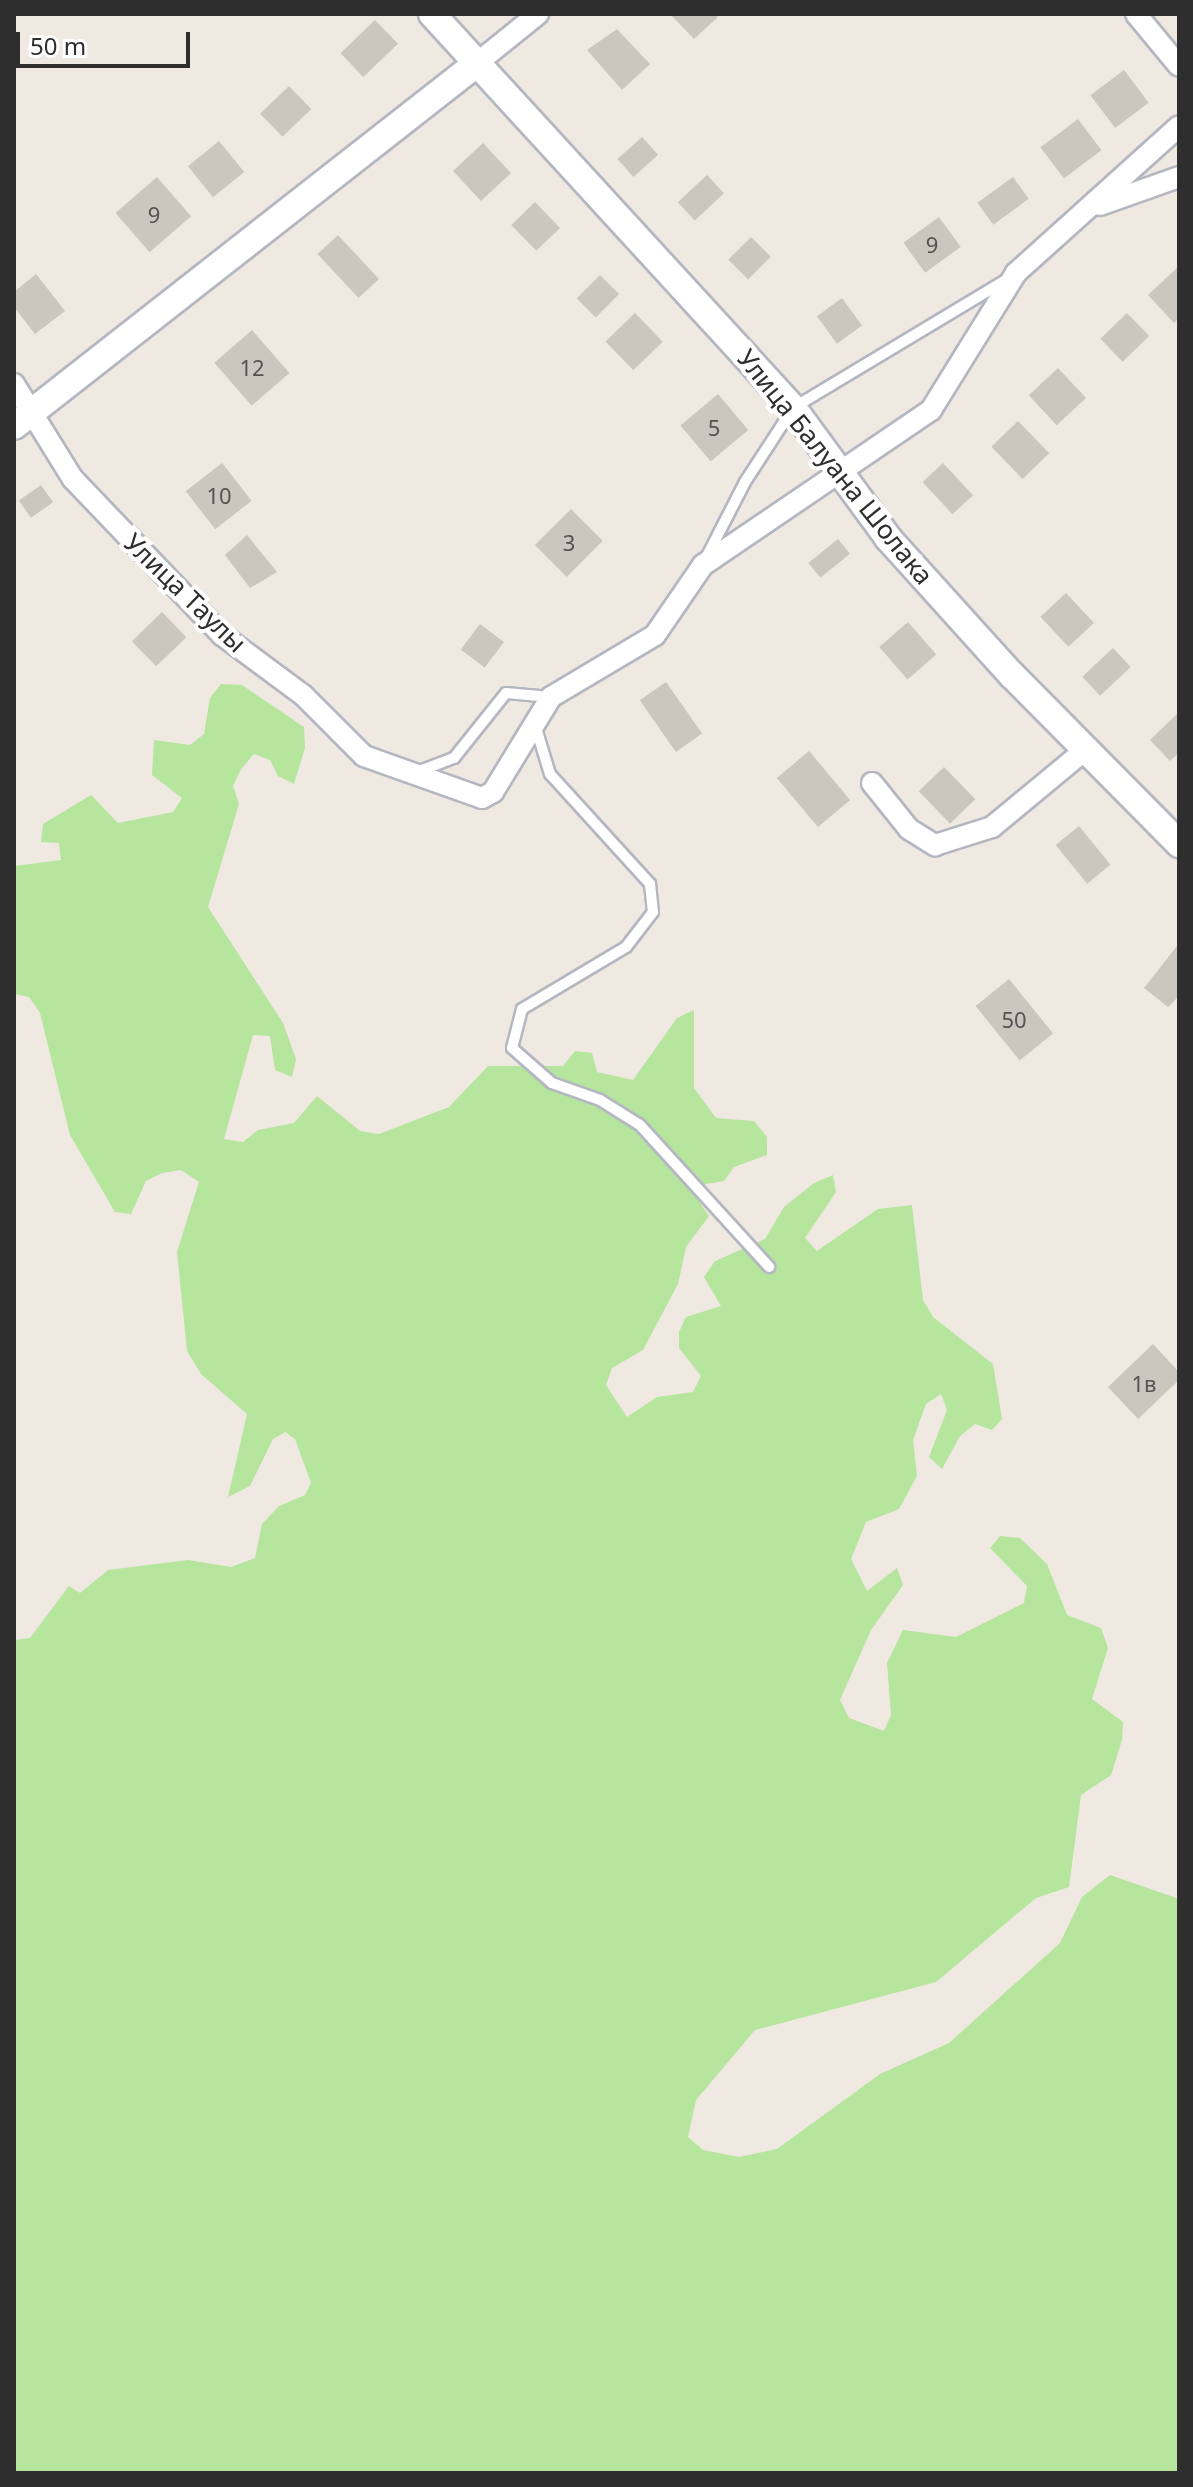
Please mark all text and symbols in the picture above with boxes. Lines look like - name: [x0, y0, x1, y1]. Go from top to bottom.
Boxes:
- scale bar: [20, 16, 194, 66]
- text: 50 m: [30, 29, 86, 62]
- house number: 9: [148, 202, 160, 228]
- house number: 9: [926, 232, 938, 258]
- street label: Улица Балуана Шолака: [731, 343, 939, 591]
- house number: 12: [239, 355, 265, 381]
- house number: 5: [708, 415, 720, 441]
- house number: 10: [206, 483, 232, 509]
- street label: Улица Таулы: [117, 527, 253, 659]
- house number: 3: [563, 530, 575, 556]
- house number: 50: [1001, 1007, 1027, 1033]
- house number: 1в: [1132, 1371, 1156, 1397]

